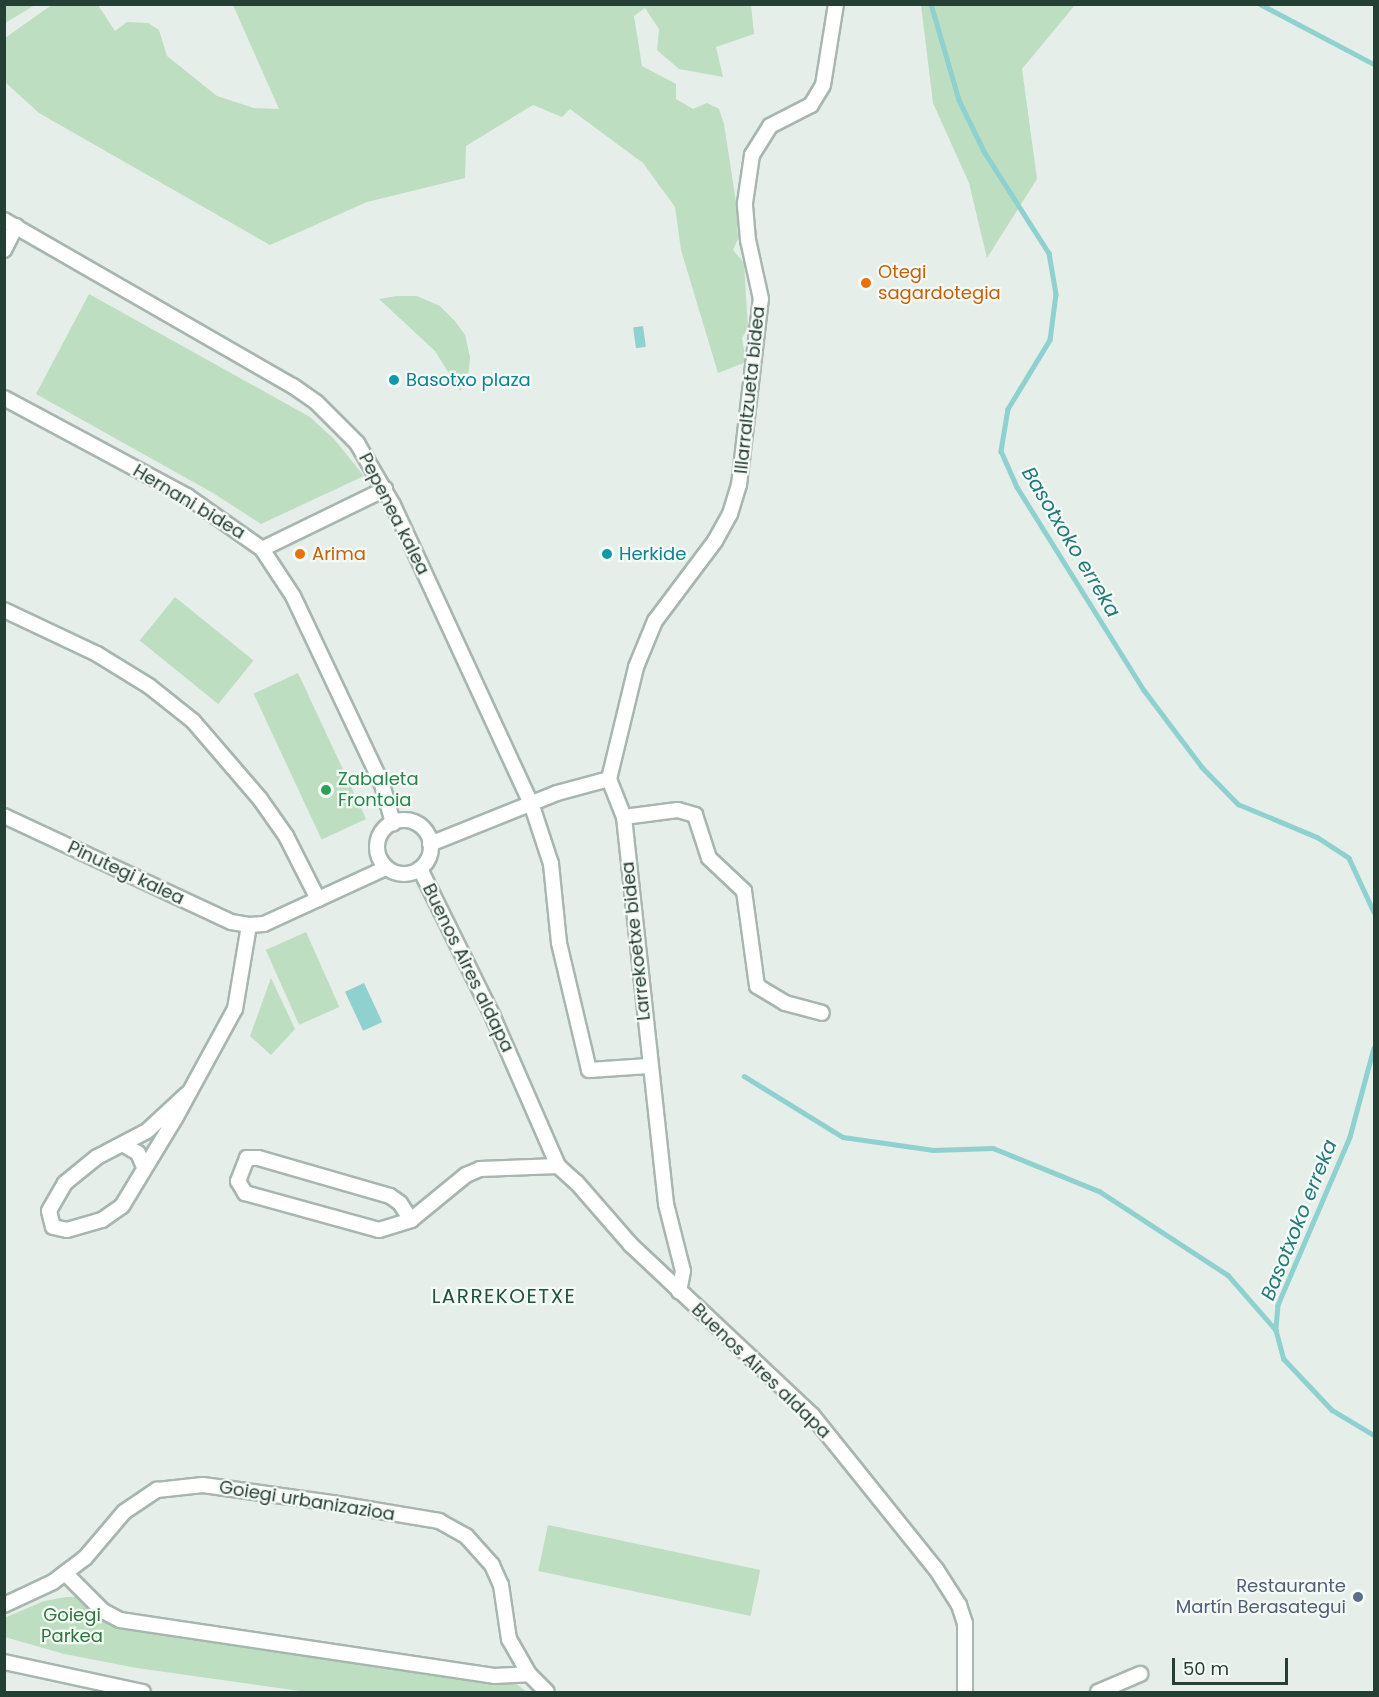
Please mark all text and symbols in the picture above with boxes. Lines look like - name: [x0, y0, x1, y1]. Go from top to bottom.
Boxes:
- place label: Otegi sagardotegia: [878, 262, 1001, 304]
- marker: Otegi sagardotegia: [859, 276, 873, 290]
- street label: Illarraltzueta bidea: [730, 305, 770, 475]
- place label: Basotxo plaza: [406, 369, 531, 391]
- marker: Basotxo plaza: [387, 373, 401, 387]
- street label: Pepenea kalea: [354, 450, 434, 578]
- street label: Hernani bidea: [129, 460, 249, 544]
- water label: Basotxoko erreka: [1017, 462, 1125, 622]
- place label: Arima: [312, 543, 366, 565]
- place label: Herkide: [619, 543, 686, 565]
- marker: Arima: [293, 547, 307, 561]
- marker: Herkide: [600, 547, 614, 561]
- place label: Zabaleta Frontoia: [338, 769, 419, 812]
- marker: Zabaleta Frontoia: [319, 783, 333, 797]
- street label: Pinutegi kalea: [64, 837, 188, 909]
- street label: Larrekoetxe bidea: [617, 860, 655, 1022]
- street label: Buenos Aires aldapa: [418, 880, 518, 1056]
- water label: Basotxoko erreka: [1256, 1136, 1342, 1304]
- district label: LARREKOETXE: [432, 1284, 576, 1308]
- street label: Buenos Aires aldapa: [687, 1299, 835, 1443]
- street label: Goiegi urbanizazioa: [218, 1476, 396, 1526]
- place label: Restaurante Martín Berasategui: [1176, 1576, 1346, 1618]
- marker: Restaurante Martín Berasategui: [1351, 1590, 1365, 1604]
- park label: Goiegi Parkea: [41, 1605, 103, 1648]
- scale bar: [1175, 1646, 1290, 1684]
- text: 50 m: [1183, 1656, 1229, 1681]

